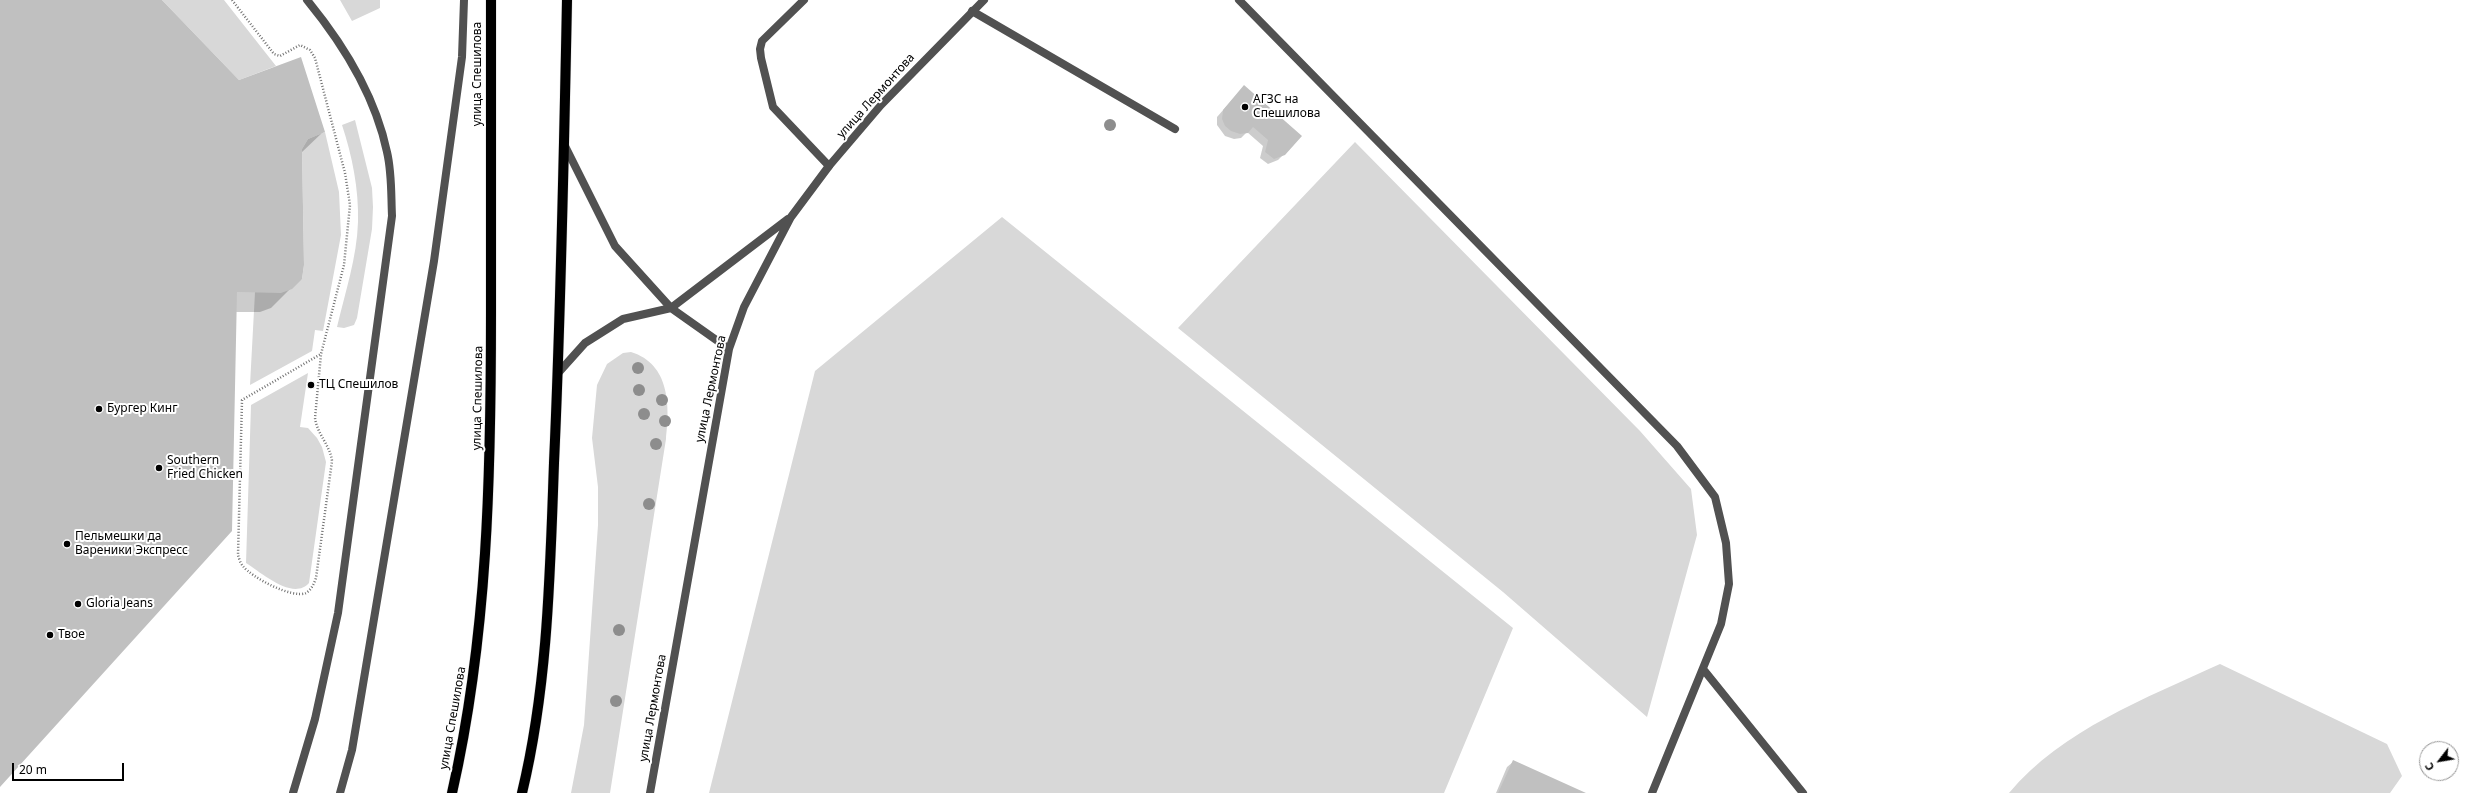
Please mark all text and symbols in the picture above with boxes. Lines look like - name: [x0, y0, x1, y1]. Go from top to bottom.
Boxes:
- street label: улица Спешилова: [471, 22, 485, 126]
- street label: улица Лермонтова: [834, 51, 918, 141]
- place label: АГЗС на Спешилова: [1253, 93, 1320, 121]
- marker: АГЗС на Спешилова: [1240, 102, 1250, 112]
- street label: улица Лермонтова: [693, 334, 729, 444]
- street label: улица Спешилова: [470, 346, 486, 450]
- place label: ТЦ Спешилов: [319, 378, 398, 392]
- marker: ТЦ Спешилов: [306, 380, 316, 390]
- place label: Бургер Кинг: [107, 402, 177, 416]
- marker: Бургер Кинг: [94, 404, 104, 414]
- place label: Southern Fried Chicken: [167, 454, 243, 482]
- marker: Southern Fried Chicken: [154, 463, 164, 473]
- place label: Пельмешки да Вареники Экспресс: [75, 530, 188, 558]
- marker: Пельмешки да Вареники Экспресс: [62, 539, 72, 549]
- place label: Gloria Jeans: [86, 597, 153, 611]
- marker: Gloria Jeans: [73, 599, 83, 609]
- place label: Твое: [58, 628, 85, 642]
- marker: Твое: [45, 630, 55, 640]
- street label: улица Лермонтова: [636, 653, 670, 763]
- street label: улица Спешилова: [437, 665, 469, 771]
- north arrow: [2419, 741, 2459, 781]
- scale bar: [14, 755, 126, 781]
- text: С: [2421, 760, 2437, 774]
- text: 20 m: [19, 761, 47, 778]

